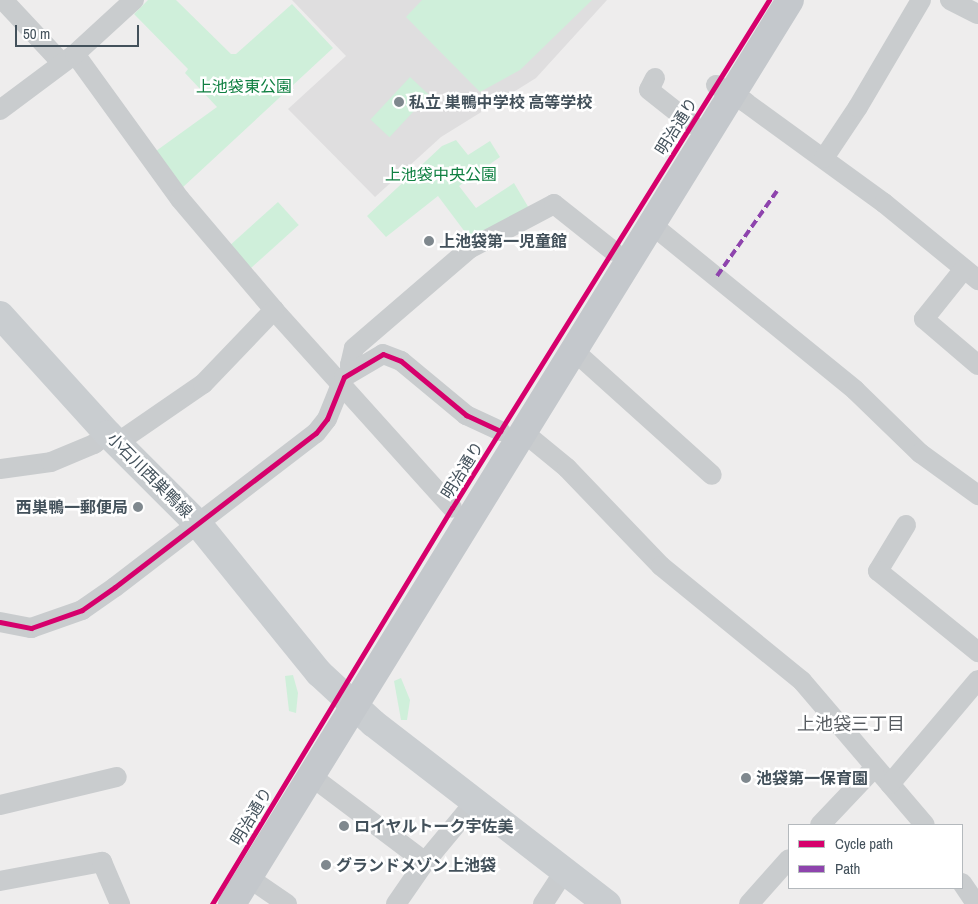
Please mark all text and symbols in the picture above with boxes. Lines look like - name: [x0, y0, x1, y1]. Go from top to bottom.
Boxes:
- scale bar: [18, 15, 141, 47]
- text: 50 m: [23, 23, 50, 44]
- park label: 上池袋東公園: [196, 76, 292, 96]
- place label: 私立 巣鴨中学校 高等学校: [409, 92, 592, 112]
- street label: 明治通り: [651, 94, 701, 158]
- marker: 私立 巣鴨中学校 高等学校: [393, 96, 405, 108]
- park label: 上池袋中央公園: [385, 164, 497, 184]
- place label: 上池袋第一児童館: [439, 231, 567, 251]
- marker: 上池袋第一児童館: [423, 235, 435, 247]
- street label: 小石川西巣鴨線: [104, 429, 196, 521]
- street label: 明治通り: [437, 438, 487, 502]
- place label: 西巣鴨一郵便局: [16, 497, 128, 517]
- marker: 西巣鴨一郵便局: [132, 501, 144, 513]
- district label: 上池袋三丁目: [797, 713, 905, 735]
- place label: 池袋第一保育園: [756, 768, 868, 788]
- marker: 池袋第一保育園: [740, 772, 752, 784]
- street label: 明治通り: [226, 784, 276, 848]
- place label: ロイヤルトーク宇佐美: [354, 816, 514, 836]
- marker: ロイヤルトーク宇佐美: [338, 820, 350, 832]
- legend: [788, 824, 963, 889]
- text: Cycle path: [835, 833, 893, 854]
- place label: グランドメゾン上池袋: [336, 855, 496, 875]
- text: Path: [835, 858, 860, 879]
- marker: グランドメゾン上池袋: [320, 859, 332, 871]

